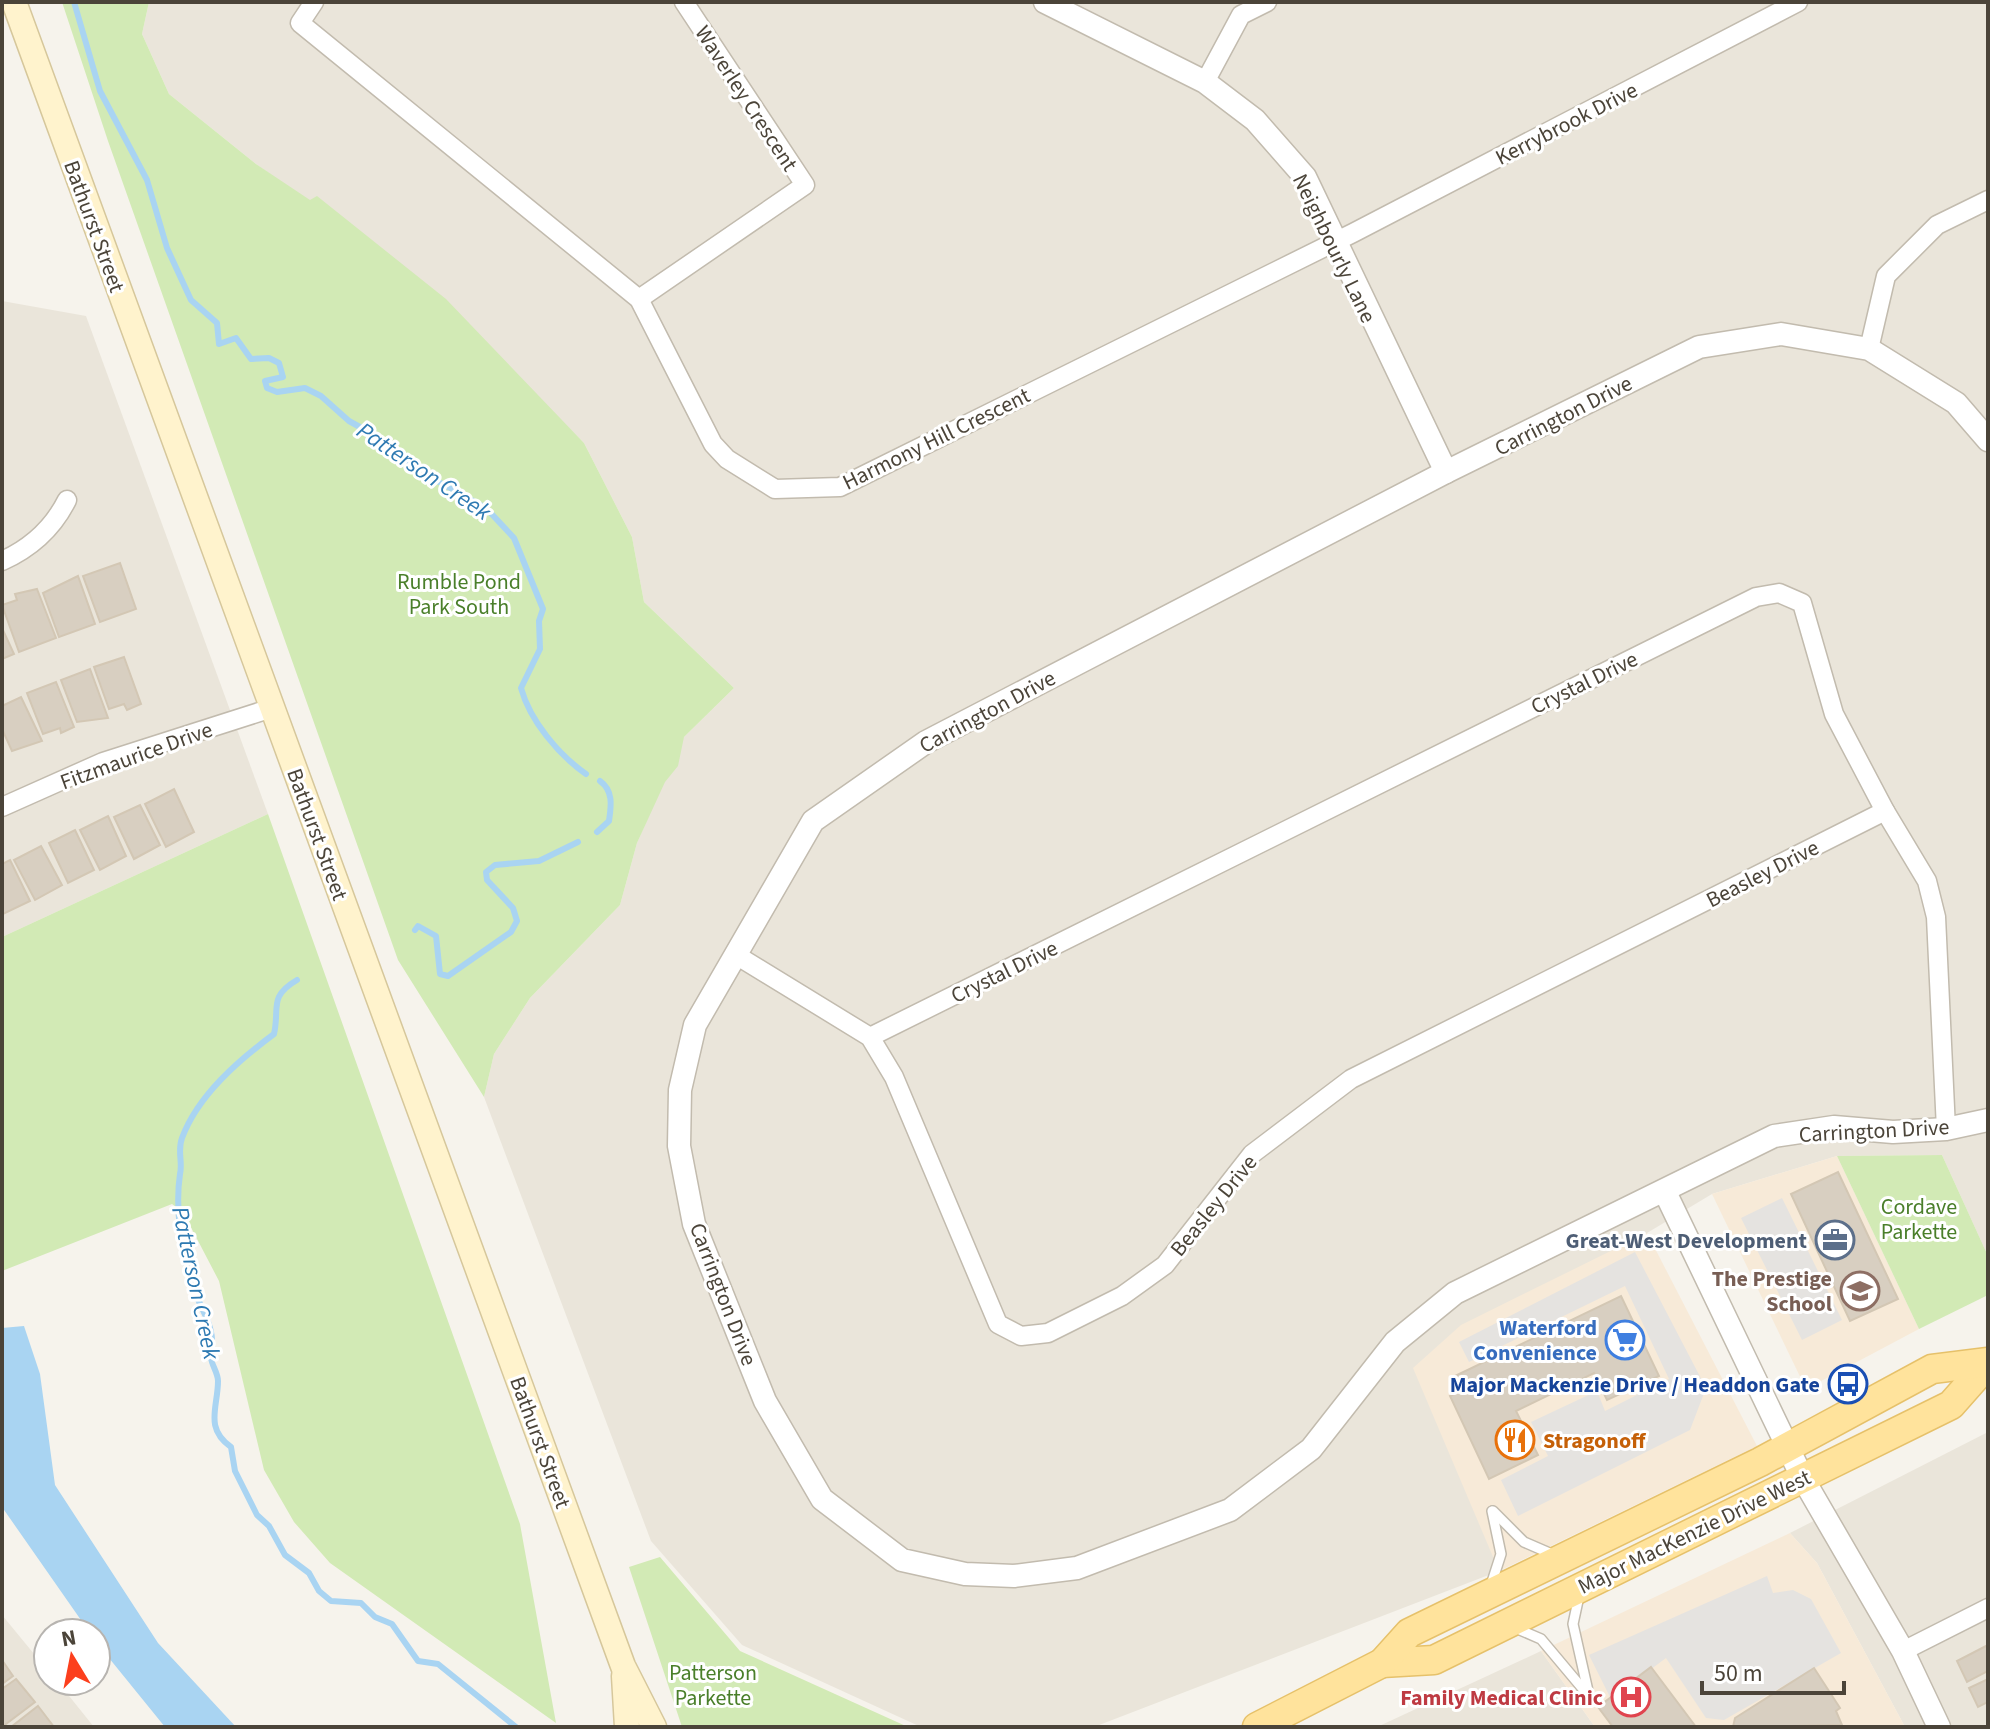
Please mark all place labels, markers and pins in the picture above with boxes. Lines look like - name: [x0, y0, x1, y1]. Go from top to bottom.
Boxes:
- office icon: Great-West Development: [1814, 1219, 1856, 1261]
- place label: Great-West Development: [1566, 1225, 1808, 1257]
- place label: The Prestige School: [1712, 1263, 1833, 1320]
- school or university icon: The Prestige School: [1839, 1270, 1881, 1312]
- place label: Waterford Convenience: [1473, 1312, 1597, 1369]
- supermarket icon: Waterford Convenience: [1604, 1319, 1646, 1361]
- bus stop icon: Major Mackenzie Drive / Headdon Gate: [1827, 1363, 1869, 1405]
- place label: Major Mackenzie Drive / Headdon Gate: [1450, 1369, 1820, 1401]
- restaurant icon: Stragonoff: [1494, 1419, 1536, 1461]
- place label: Stragonoff: [1543, 1425, 1647, 1457]
- hospital icon: Family Medical Clinic: [1610, 1676, 1652, 1718]
- place label: Family Medical Clinic: [1400, 1682, 1603, 1714]

